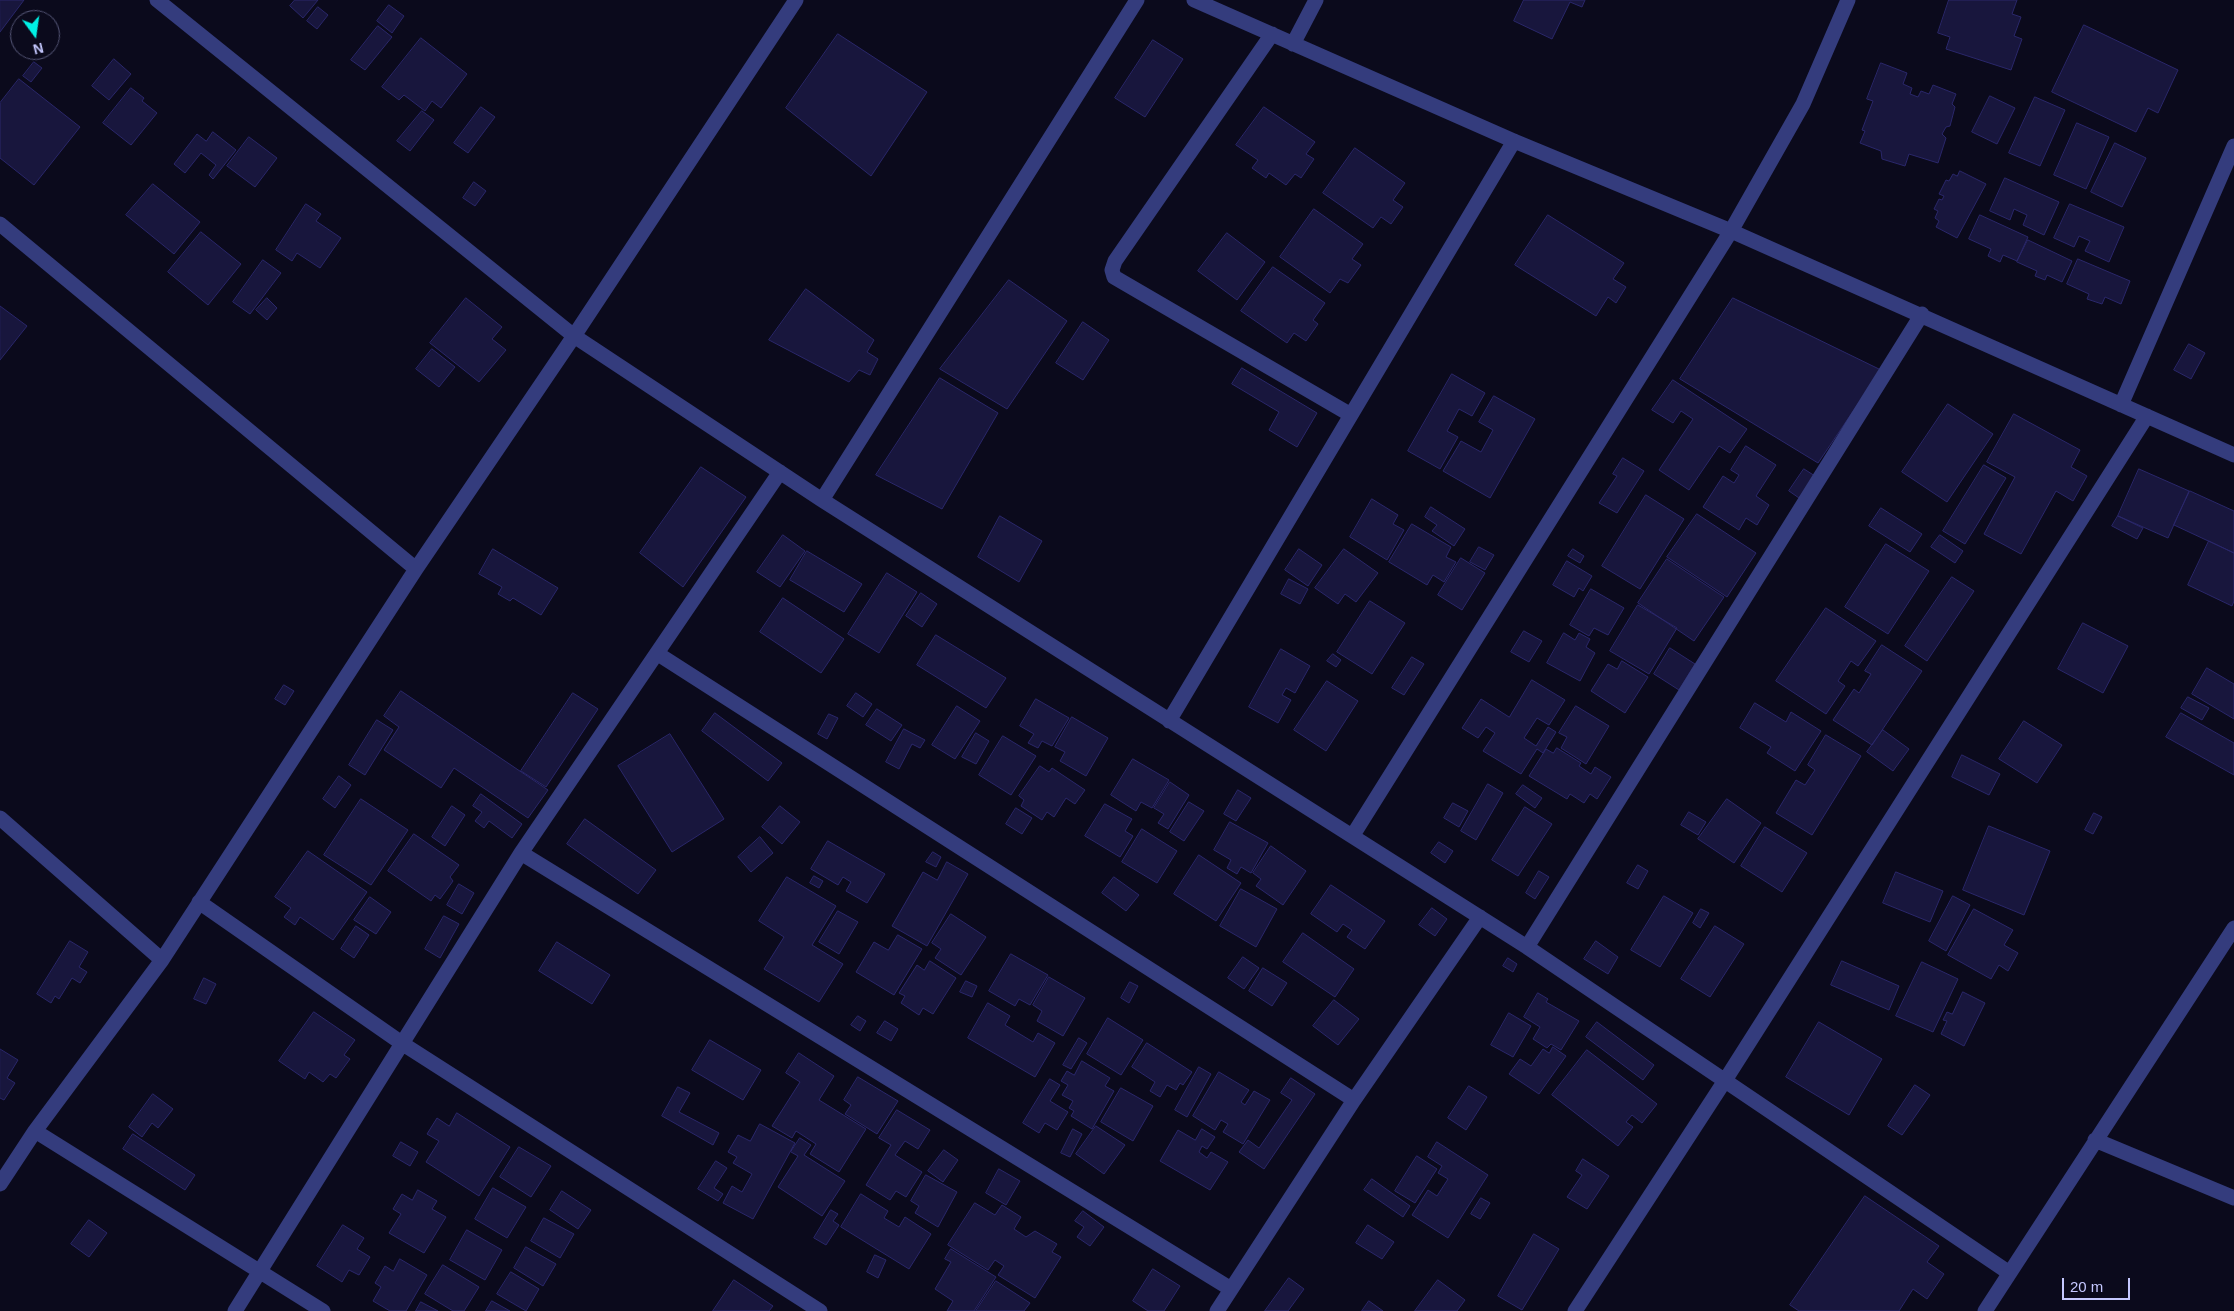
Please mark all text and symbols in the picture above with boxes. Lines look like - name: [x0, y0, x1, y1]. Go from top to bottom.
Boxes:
- north arrow: [10, 10, 60, 60]
- text: N: [32, 40, 45, 58]
- scale bar: [2064, 1268, 2132, 1300]
- text: 20 m: [2070, 1278, 2103, 1295]

